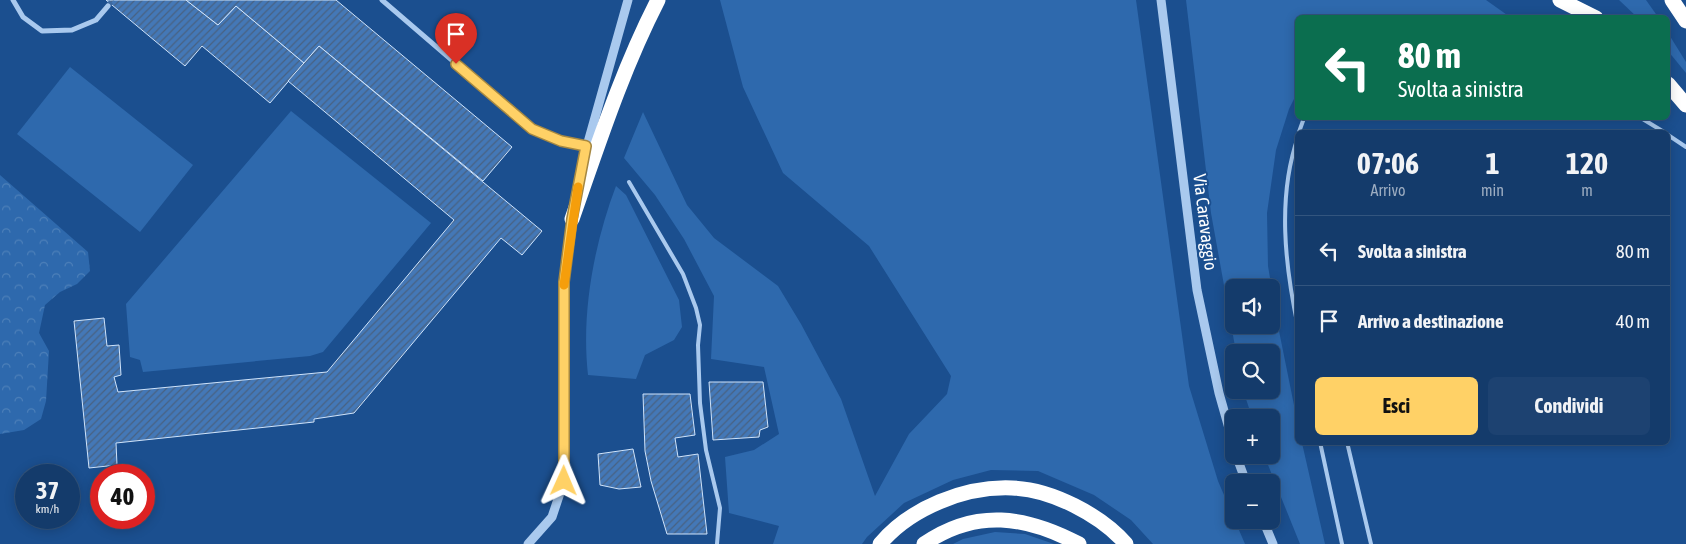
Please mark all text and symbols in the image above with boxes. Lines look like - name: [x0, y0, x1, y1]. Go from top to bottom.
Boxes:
- pin: [435, 13, 477, 64]
- icon: arrive: [442, 20, 470, 48]
- icon: left: [1315, 35, 1380, 100]
- text: 80 m: [1398, 35, 1461, 75]
- text: Svolta a sinistra: [1398, 76, 1524, 102]
- text: 07:06: [1357, 146, 1419, 180]
- text: 1: [1485, 146, 1500, 180]
- text: 120: [1566, 146, 1608, 180]
- street label: Via Caravaggio: [1189, 173, 1222, 271]
- text: Arrivo: [1371, 181, 1405, 199]
- text: min: [1481, 181, 1504, 199]
- text: m: [1581, 181, 1593, 199]
- icon: left: [1315, 237, 1343, 265]
- text: Svolta a sinistra: [1358, 240, 1467, 262]
- text: 80 m: [1616, 240, 1650, 262]
- map controls: [1225, 279, 1280, 529]
- button: sound: [1225, 279, 1280, 334]
- icon: arrive: [1315, 307, 1343, 335]
- text: Arrivo a destinazione: [1358, 310, 1504, 332]
- text: 40 m: [1616, 310, 1650, 332]
- button: search: [1225, 344, 1280, 399]
- button: Esci: [1315, 377, 1478, 435]
- button: Condividi: [1488, 377, 1650, 435]
- button: +: [1225, 409, 1280, 464]
- position arrow: [537, 454, 589, 506]
- speed limit sign: 40: [90, 464, 155, 529]
- button: −: [1225, 474, 1280, 529]
- text: 37: [36, 476, 59, 504]
- text: km/h: [36, 502, 59, 516]

